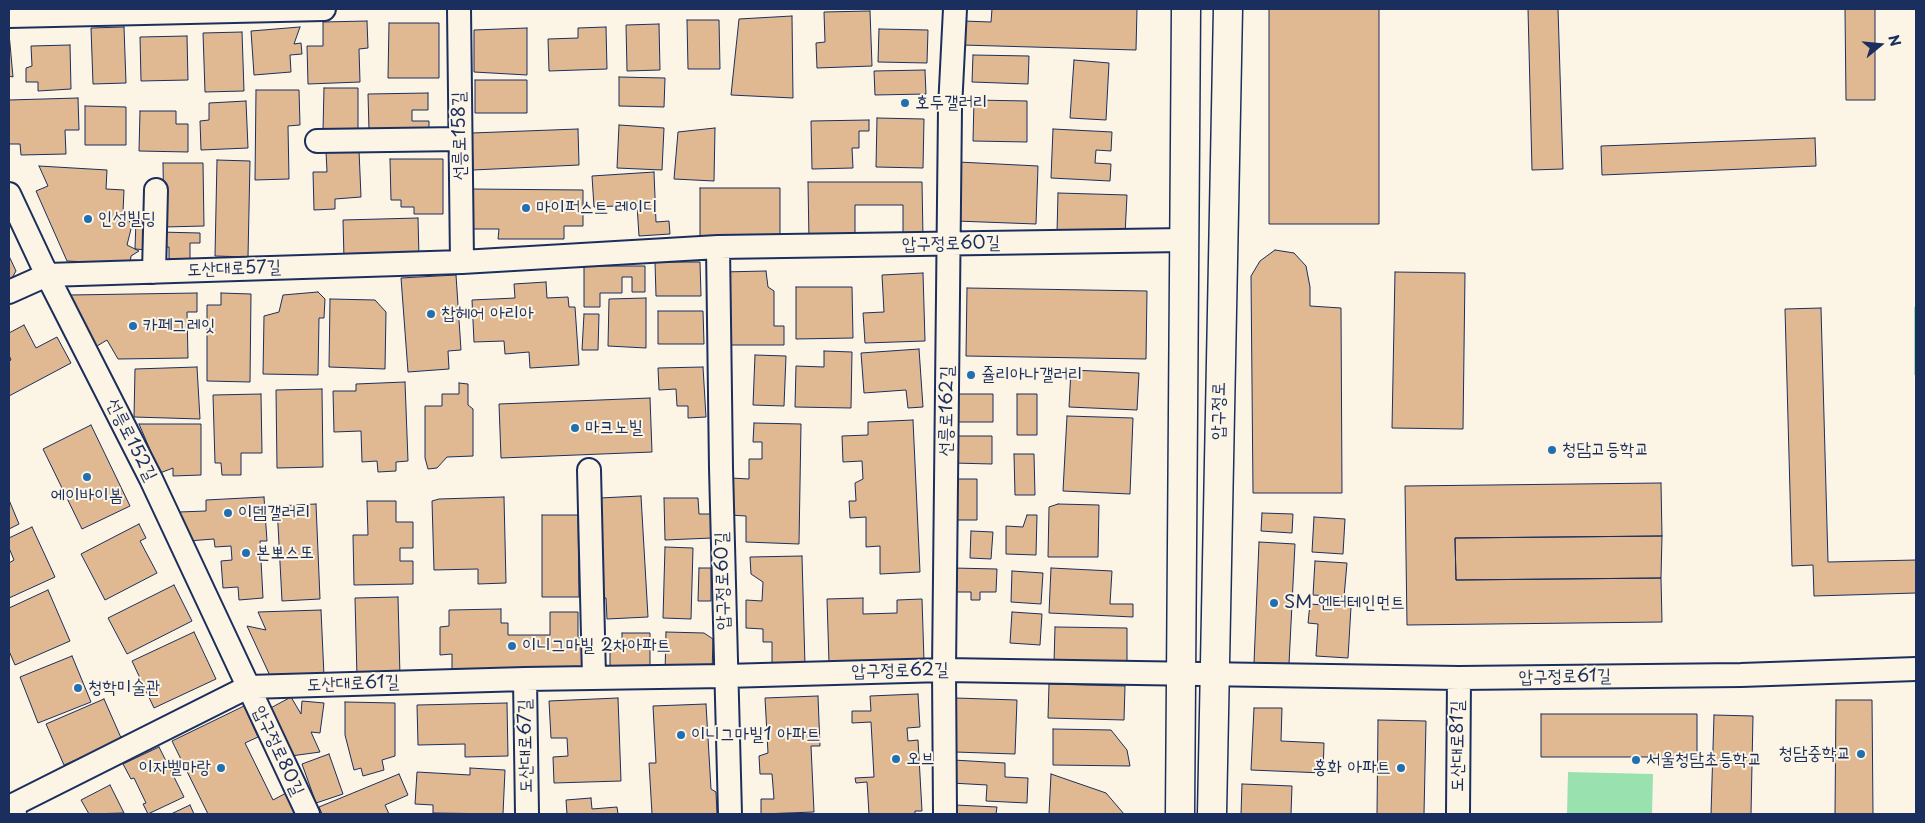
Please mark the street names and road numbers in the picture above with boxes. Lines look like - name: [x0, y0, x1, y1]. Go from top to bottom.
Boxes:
- street label: 선릉로158길: [448, 91, 472, 181]
- street label: 압구정로60길: [902, 232, 1000, 256]
- street label: 도산대로57길: [187, 257, 281, 281]
- street label: 선릉로162길: [935, 365, 959, 457]
- street label: 압구정로: [1208, 382, 1230, 440]
- street label: 선릉로152길: [101, 395, 161, 485]
- street label: 압구정로60길: [711, 532, 735, 630]
- street label: 압구정로62길: [851, 659, 949, 683]
- street label: 압구정로61길: [1519, 665, 1611, 689]
- street label: 도산대로61길: [306, 672, 400, 696]
- street label: 도산대로67길: [514, 699, 538, 793]
- street label: 도산대로81길: [1447, 700, 1469, 792]
- street label: 압구정로80길: [248, 703, 308, 799]

